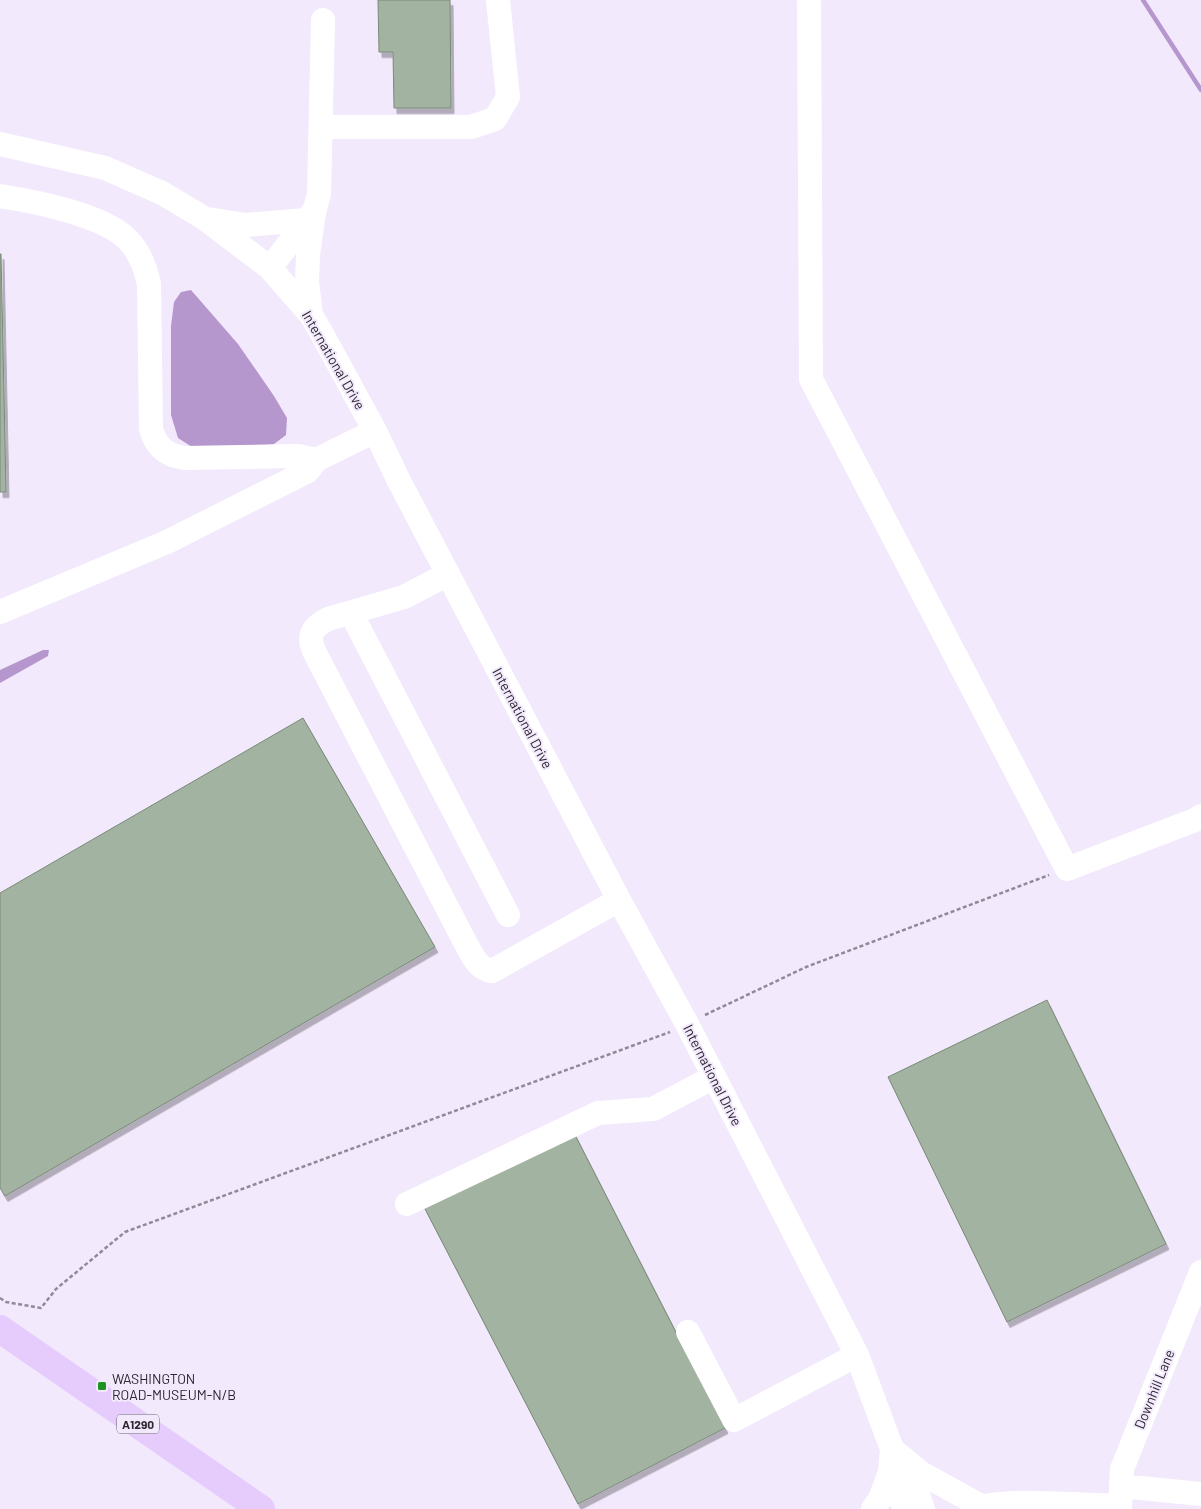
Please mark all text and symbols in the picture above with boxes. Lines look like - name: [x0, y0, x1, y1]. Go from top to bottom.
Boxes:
- street label: International Drive: [299, 307, 369, 413]
- street label: International Drive: [489, 665, 557, 771]
- street label: International Drive: [680, 1021, 746, 1129]
- street label: Downhill Lane: [1130, 1347, 1178, 1431]
- place label: WASHINGTON ROAD-MUSEUM-N/B: [112, 1370, 236, 1403]
- marker: WASHINGTON ROAD-MUSEUM-N/B: [96, 1380, 108, 1392]
- road number: A1290: [117, 1415, 159, 1434]

